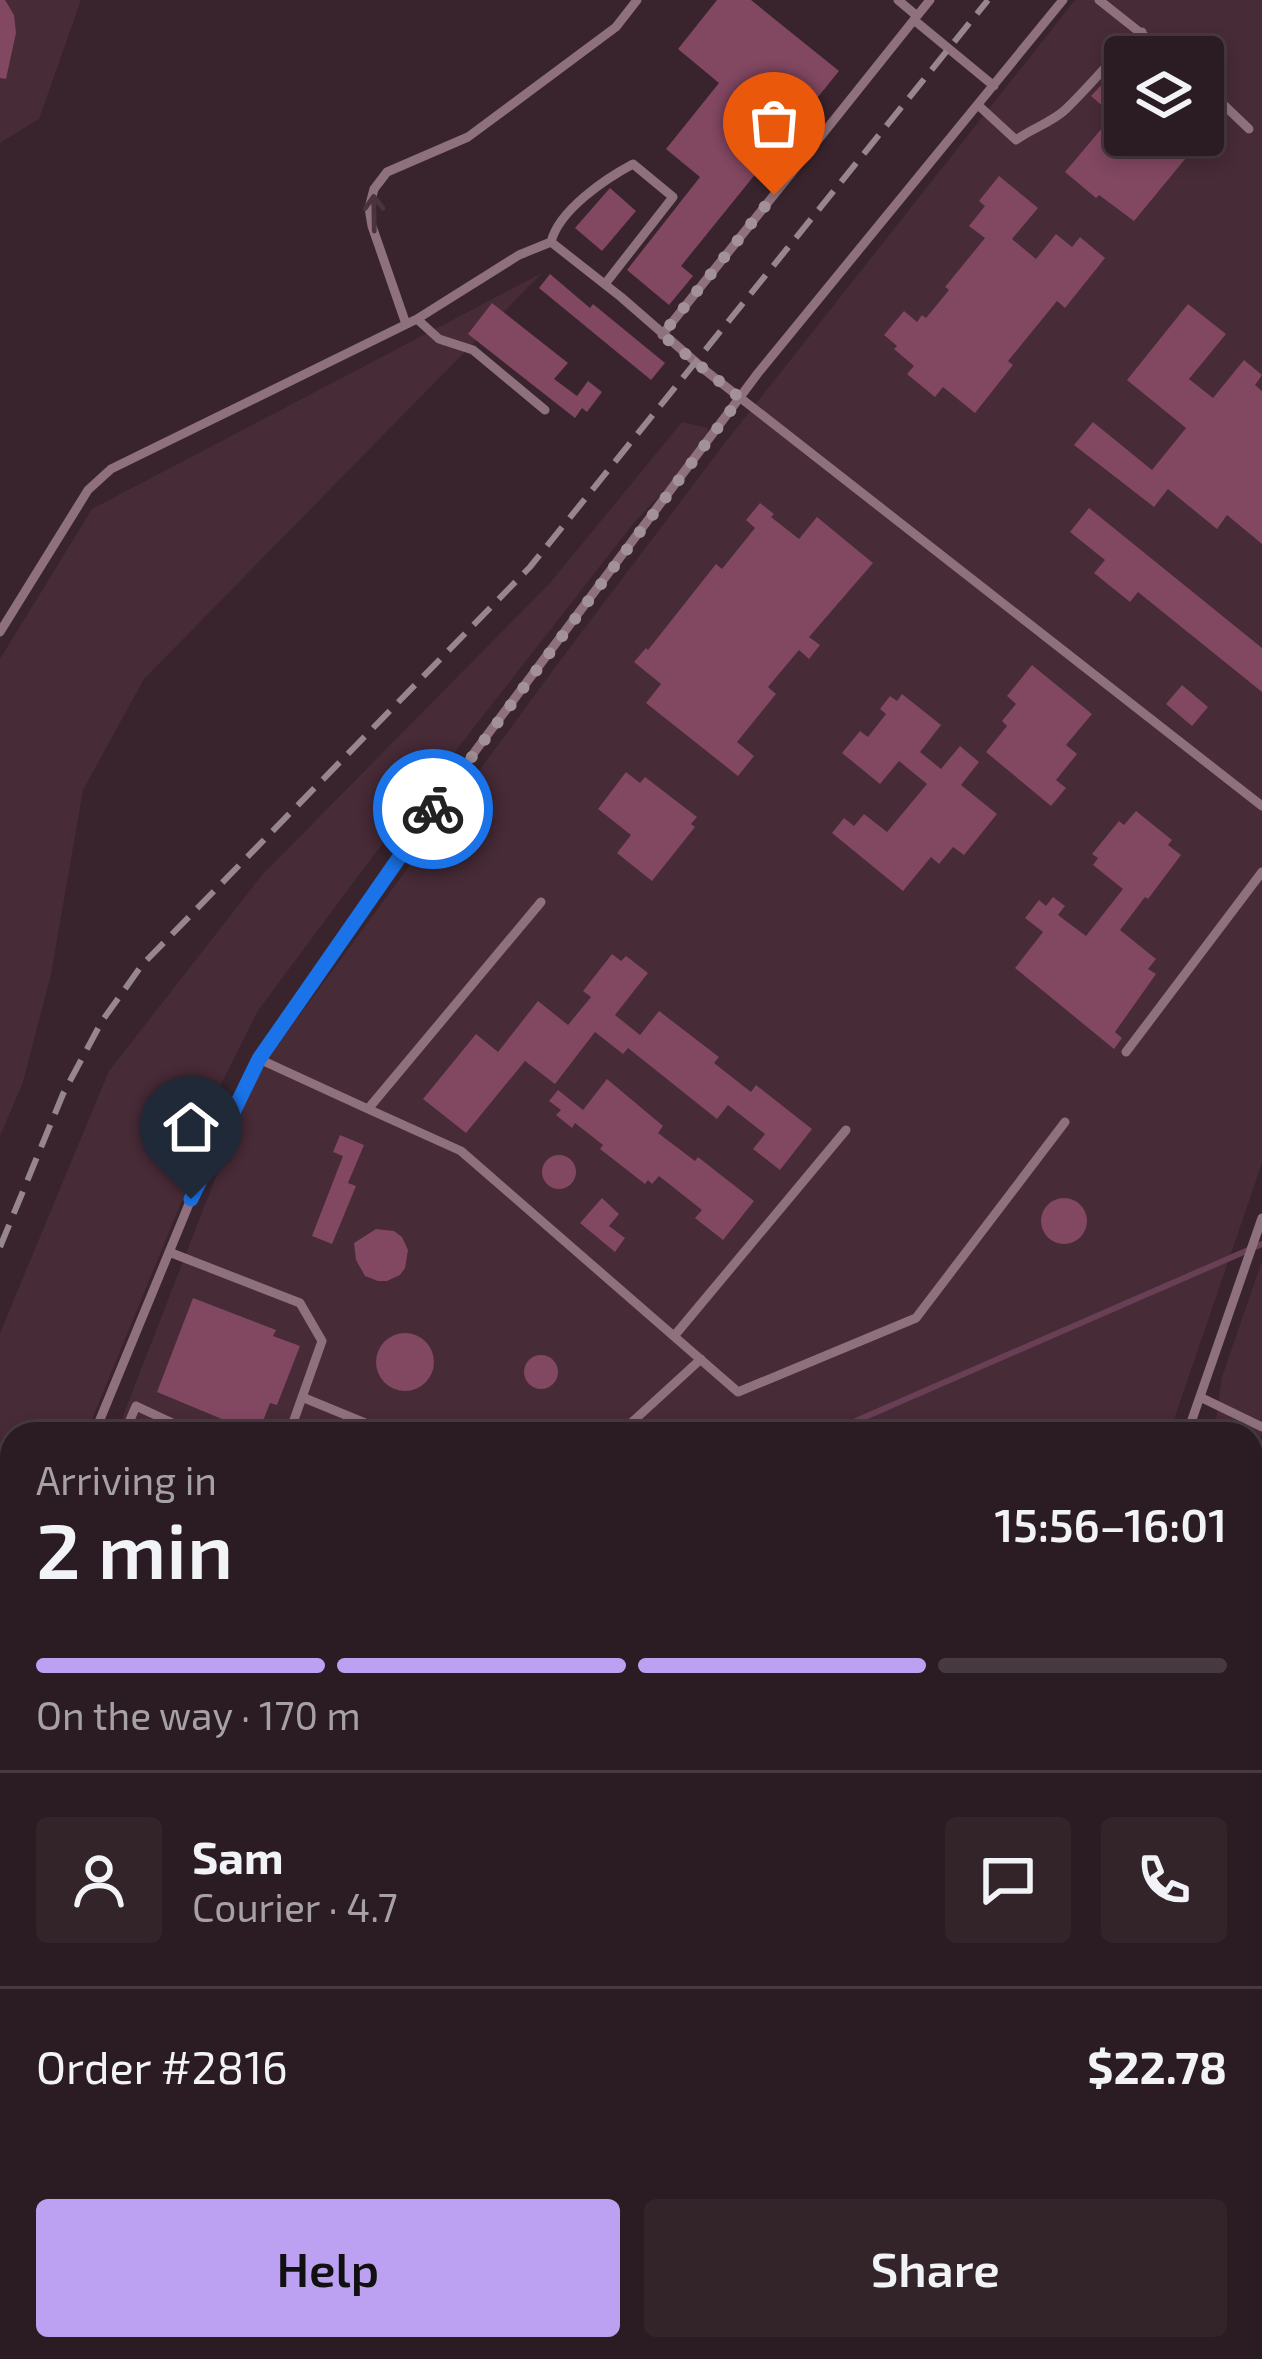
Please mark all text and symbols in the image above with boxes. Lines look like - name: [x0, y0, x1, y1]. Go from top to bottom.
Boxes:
- map controls: [1104, 36, 1224, 156]
- button: layers: [1104, 36, 1224, 156]
- pin: [723, 72, 825, 195]
- icon: bag: [741, 90, 807, 156]
- one-way arrow: [362, 194, 385, 233]
- courier: [373, 749, 493, 869]
- icon: bike: [400, 776, 466, 842]
- pin: [140, 1076, 242, 1199]
- icon: home: [158, 1094, 224, 1160]
- text: Arriving in: [36, 1456, 217, 1503]
- text: 15:56–16:01: [995, 1497, 1227, 1551]
- text: 2 min: [36, 1501, 233, 1595]
- text: On the way · 170 m: [36, 1691, 361, 1738]
- button: person: [36, 1817, 162, 1943]
- button: chat: [945, 1817, 1071, 1943]
- button: phone: [1101, 1817, 1227, 1943]
- text: Sam: [192, 1829, 284, 1883]
- text: Courier · 4.7: [192, 1883, 398, 1930]
- text: Order #2816: [36, 2039, 288, 2093]
- text: $22.78: [1087, 2039, 1227, 2093]
- button: Help: [36, 2199, 620, 2337]
- button: Share: [644, 2199, 1227, 2337]

